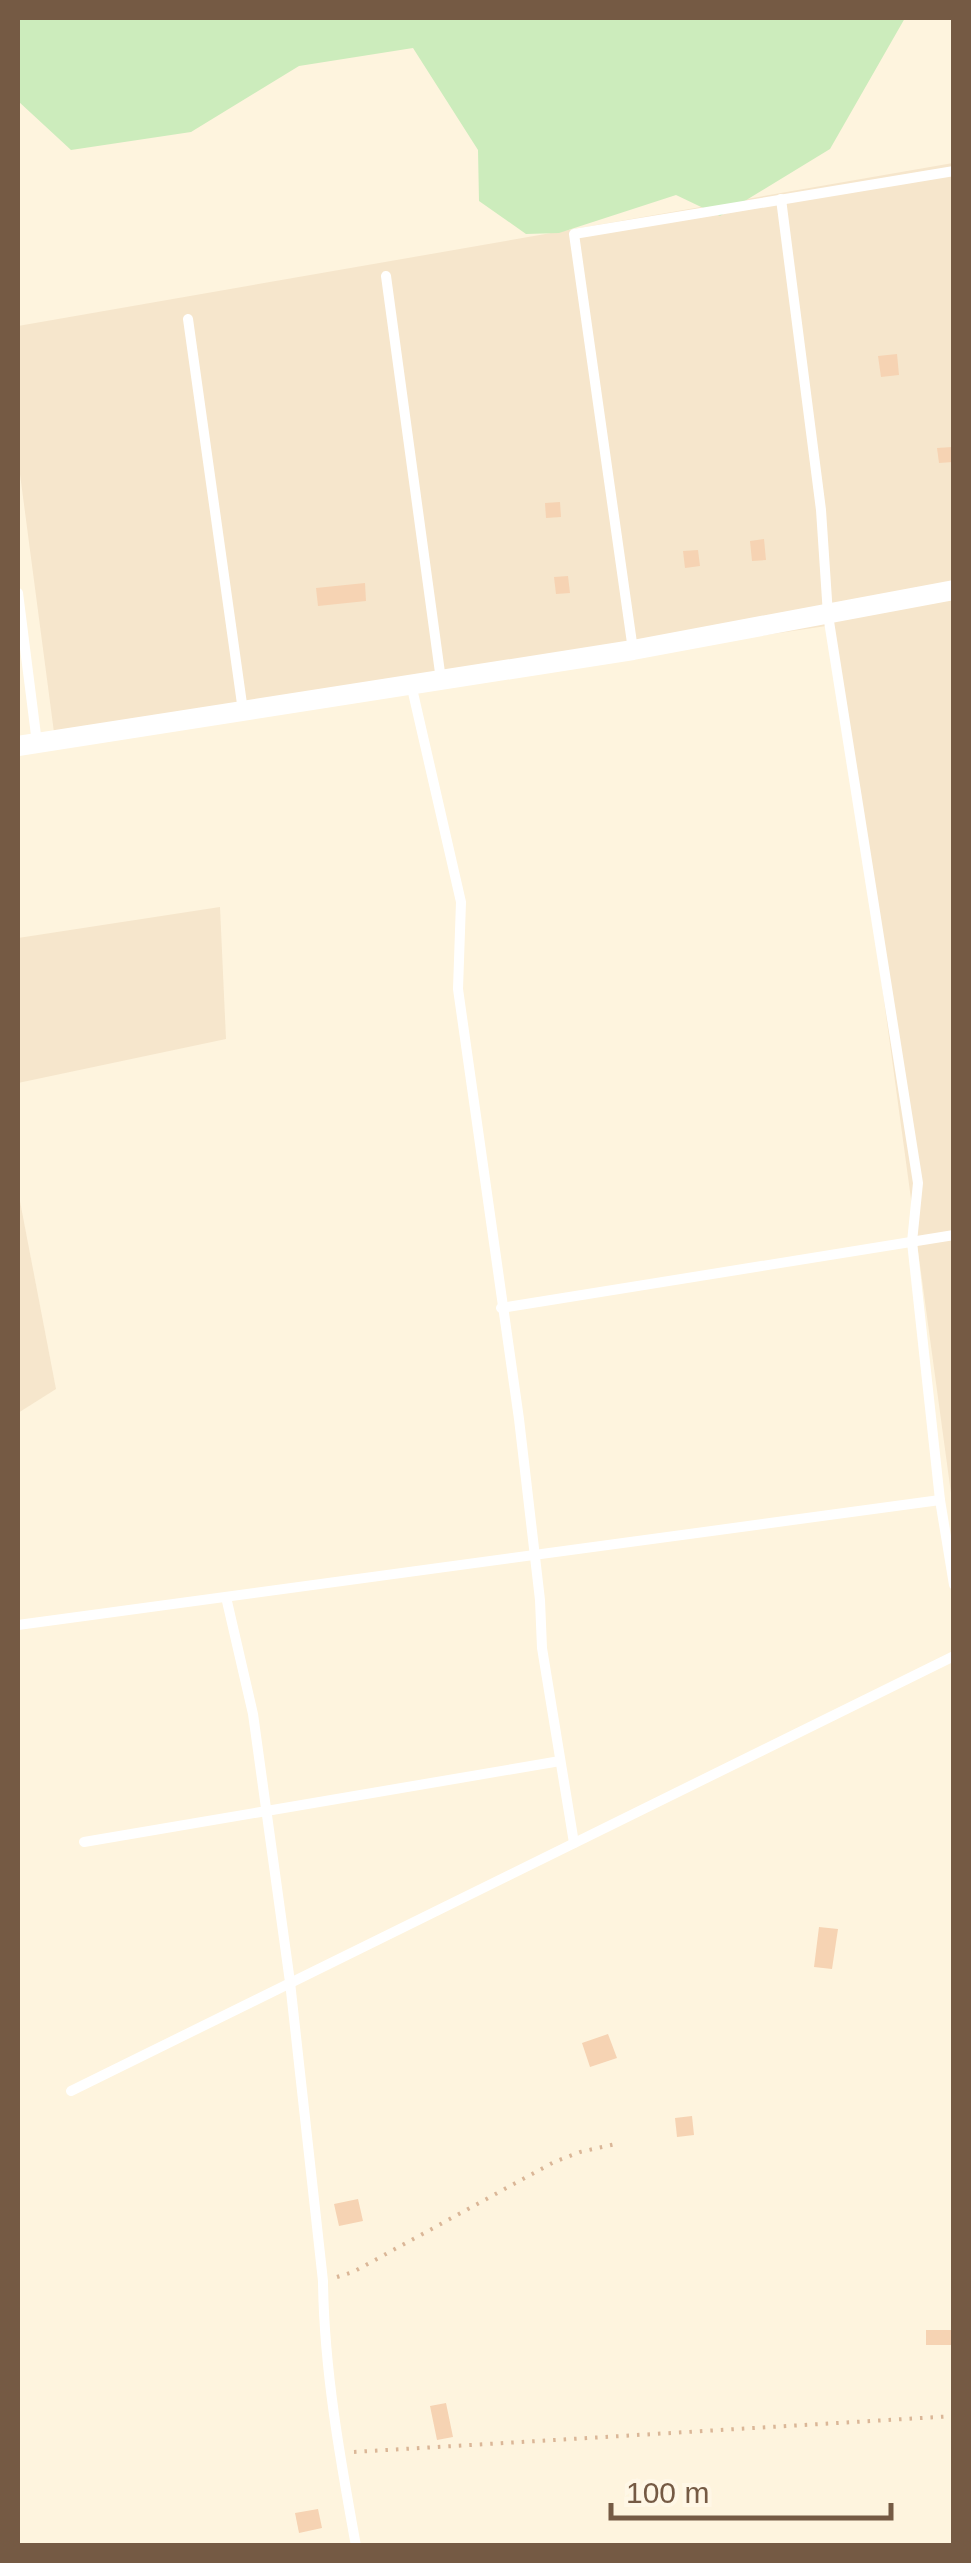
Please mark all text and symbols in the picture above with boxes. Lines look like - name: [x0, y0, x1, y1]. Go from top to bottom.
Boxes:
- scale bar: [611, 2458, 891, 2520]
- text: 100 m: [626, 2476, 709, 2509]

